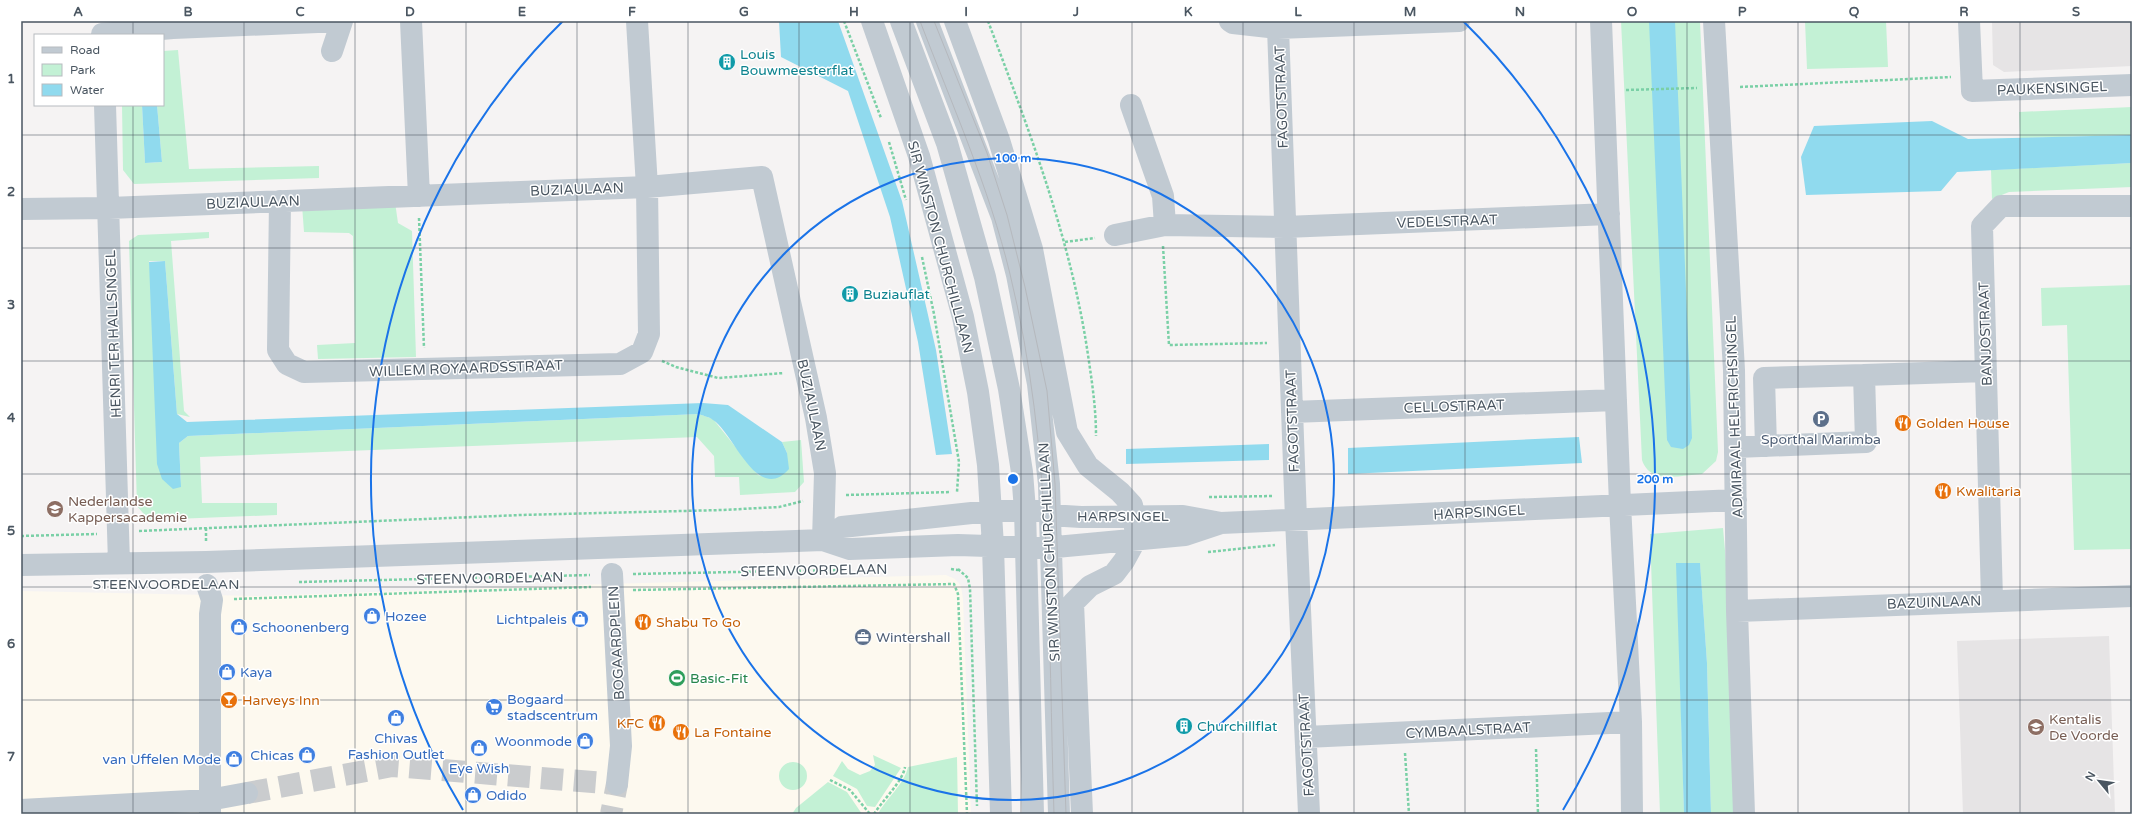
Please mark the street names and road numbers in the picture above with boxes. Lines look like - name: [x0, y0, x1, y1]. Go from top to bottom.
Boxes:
- street label: FAGOTSTRAAT: [1271, 45, 1292, 149]
- street label: PAUKENSINGEL: [1996, 78, 2108, 99]
- street label: SIR WINSTON CHURCHILLLAAN: [904, 139, 977, 355]
- street label: BUZIAULAAN: [530, 179, 624, 200]
- street label: BUZIAULAAN: [206, 192, 300, 213]
- street label: VEDELSTRAAT: [1396, 211, 1498, 232]
- street label: HENRI TER HALLSINGEL: [102, 250, 125, 418]
- street label: BANJOSTRAAT: [1975, 281, 1996, 386]
- street label: ADMIRAAL HELFRICHSINGEL: [1722, 315, 1747, 518]
- street label: WILLEM ROYAARDSSTRAAT: [369, 357, 564, 380]
- street label: BUZIAULAAN: [793, 358, 830, 453]
- street label: FAGOTSTRAAT: [1282, 369, 1303, 473]
- street label: CELLOSTRAAT: [1403, 396, 1505, 417]
- street label: SIR WINSTON CHURCHILLLAAN: [1035, 442, 1064, 662]
- street label: HARPSINGEL: [1433, 502, 1525, 523]
- street label: HARPSINGEL: [1077, 508, 1169, 525]
- street label: STEENVOORDELAAN: [740, 561, 888, 580]
- street label: STEENVOORDELAAN: [416, 569, 564, 588]
- street label: STEENVOORDELAAN: [92, 576, 240, 593]
- street label: BOGAARDPLEIN: [605, 585, 628, 701]
- street label: BAZUINLAAN: [1886, 592, 1982, 613]
- street label: FAGOTSTRAAT: [1295, 693, 1318, 797]
- street label: CYMBAALSTRAAT: [1405, 719, 1532, 742]

